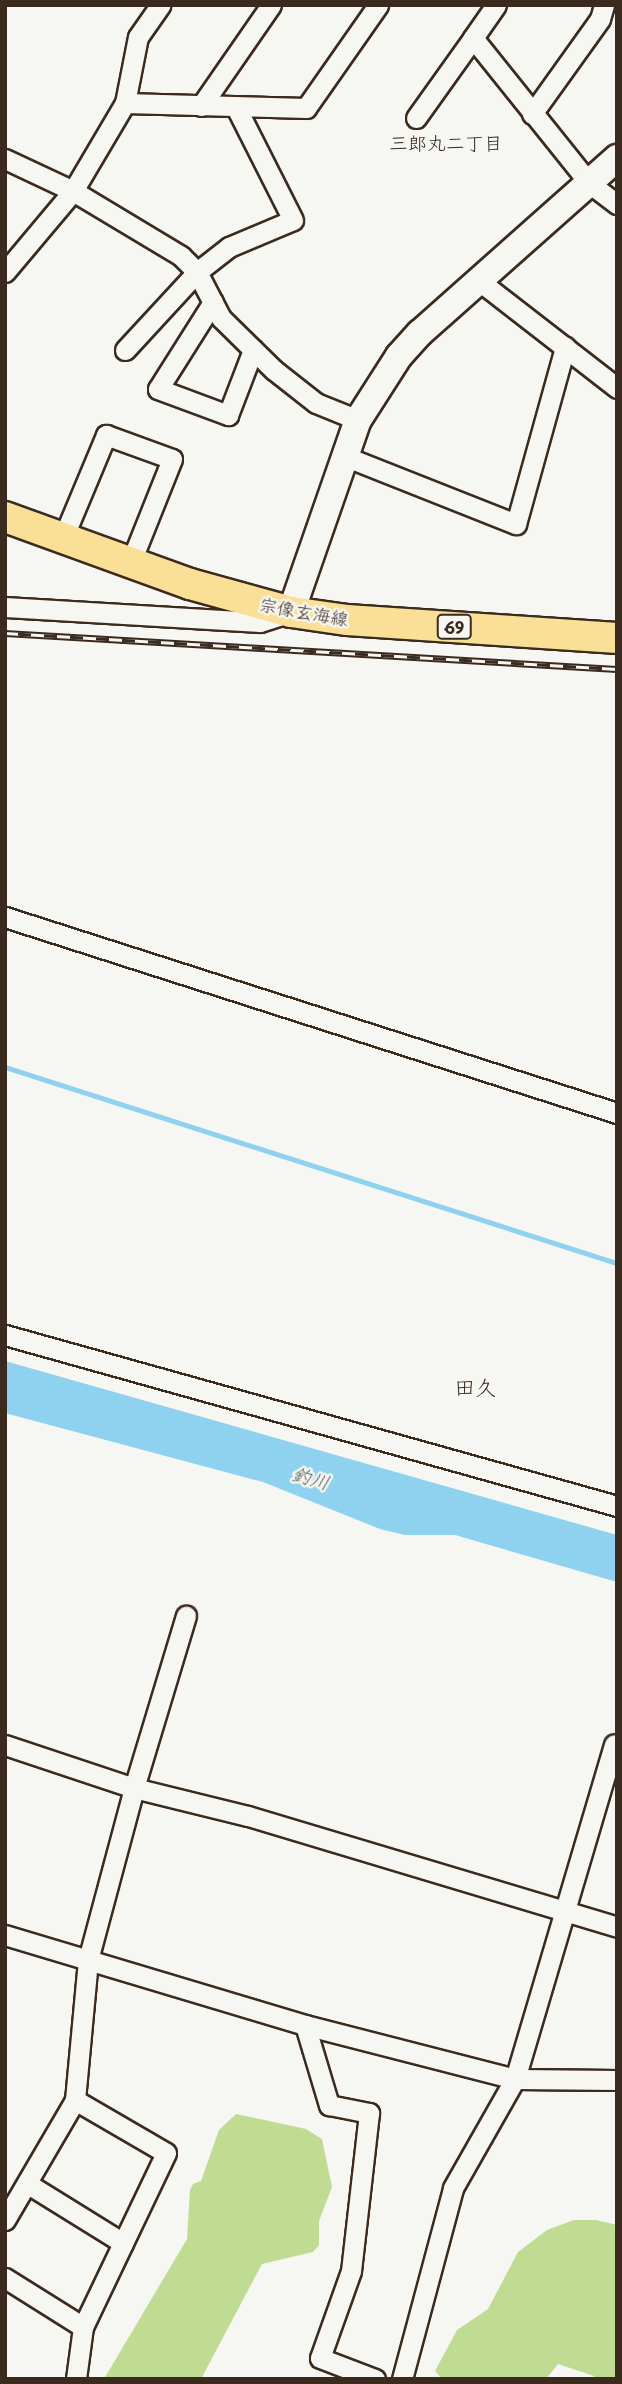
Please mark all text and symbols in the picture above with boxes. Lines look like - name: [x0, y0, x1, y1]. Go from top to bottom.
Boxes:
- district label: 三郎丸二丁目: [389, 132, 503, 154]
- street label: 宗像玄海線: [258, 594, 350, 630]
- road number: 69: [436, 614, 472, 640]
- district label: 田久: [454, 1373, 496, 1399]
- water label: 釣川: [290, 1462, 332, 1494]

